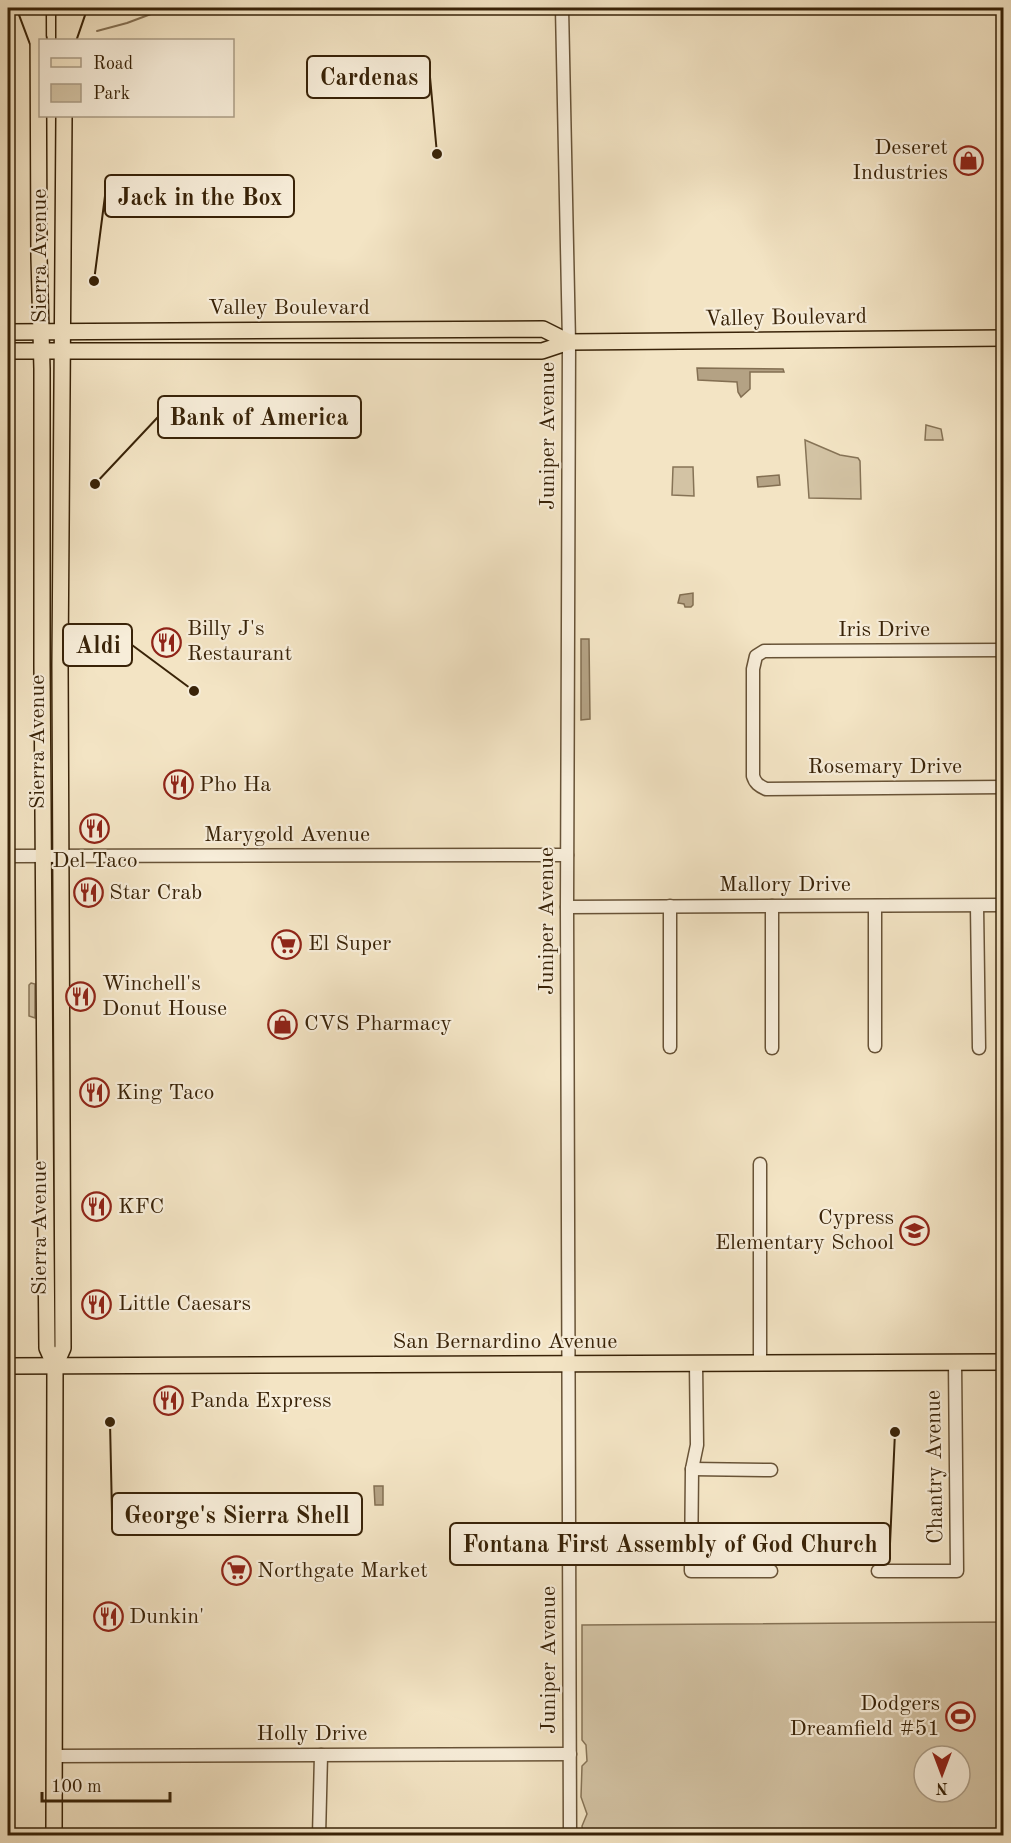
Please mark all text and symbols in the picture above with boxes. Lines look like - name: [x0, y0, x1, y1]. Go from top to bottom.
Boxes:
- legend: [39, 39, 234, 117]
- text: Road: [93, 55, 133, 73]
- callout: Cardenas: [307, 56, 430, 98]
- text: Cardenas: [320, 67, 418, 91]
- text: Park: [93, 85, 130, 103]
- place label: Deseret Industries: [852, 137, 948, 184]
- shop icon: Deseret Industries: [953, 145, 985, 177]
- callout: Jack in the Box: [105, 175, 294, 217]
- text: Jack in the Box: [118, 187, 282, 211]
- street label: Sierra Avenue: [29, 189, 51, 323]
- street label: Valley Boulevard: [208, 297, 370, 319]
- street label: Valley Boulevard: [705, 306, 867, 330]
- street label: Juniper Avenue: [537, 362, 559, 510]
- callout: Bank of America: [158, 396, 361, 438]
- text: Bank of America: [169, 407, 349, 431]
- place label: Billy J's Restaurant: [187, 618, 292, 665]
- street label: Iris Drive: [838, 619, 930, 641]
- callout: Aldi: [63, 624, 132, 666]
- restaurant icon: Billy J's Restaurant: [150, 626, 182, 658]
- text: Aldi: [75, 635, 121, 659]
- street label: Sierra Avenue: [27, 675, 49, 809]
- street label: Rosemary Drive: [808, 756, 962, 778]
- restaurant icon: Pho Ha: [162, 769, 194, 801]
- place label: Pho Ha: [199, 774, 271, 796]
- restaurant icon: Del Taco: [79, 813, 111, 845]
- street label: Marygold Avenue: [204, 824, 370, 846]
- street label: Juniper Avenue: [536, 847, 558, 995]
- place label: Del Taco: [52, 850, 138, 872]
- street label: Mallory Drive: [719, 874, 851, 896]
- restaurant icon: Star Crab: [72, 877, 104, 909]
- place label: Star Crab: [109, 882, 202, 904]
- supermarket icon: El Super: [271, 928, 303, 960]
- place label: El Super: [308, 933, 391, 955]
- place label: Winchell's Donut House: [102, 973, 227, 1020]
- restaurant icon: Winchell's Donut House: [65, 981, 97, 1013]
- shop icon: CVS Pharmacy: [267, 1008, 299, 1040]
- place label: CVS Pharmacy: [304, 1013, 452, 1035]
- restaurant icon: King Taco: [79, 1077, 111, 1109]
- place label: King Taco: [116, 1082, 214, 1104]
- street label: Sierra Avenue: [29, 1161, 51, 1295]
- restaurant icon: KFC: [81, 1191, 113, 1223]
- place label: KFC: [118, 1196, 164, 1218]
- place label: Cypress Elementary School: [715, 1207, 894, 1254]
- school or university icon: Cypress Elementary School: [899, 1215, 931, 1247]
- restaurant icon: Little Caesars: [81, 1288, 113, 1320]
- place label: Little Caesars: [118, 1293, 251, 1315]
- street label: San Bernardino Avenue: [393, 1331, 617, 1353]
- restaurant icon: Panda Express: [153, 1385, 185, 1417]
- place label: Panda Express: [190, 1390, 332, 1412]
- street label: Chantry Avenue: [923, 1390, 947, 1544]
- callout: George's Sierra Shell: [112, 1493, 362, 1535]
- text: George's Sierra Shell: [124, 1505, 350, 1529]
- callout: Fontana First Assembly of God Church: [450, 1523, 890, 1565]
- text: Fontana First Assembly of God Church: [462, 1534, 878, 1558]
- supermarket icon: Northgate Market: [220, 1555, 252, 1587]
- place label: Northgate Market: [257, 1560, 428, 1582]
- street label: Juniper Avenue: [538, 1586, 560, 1734]
- restaurant icon: Dunkin': [92, 1601, 124, 1633]
- place label: Dunkin': [129, 1606, 204, 1628]
- place label: Dodgers Dreamfield #51: [789, 1693, 940, 1740]
- sports icon: Dodgers Dreamfield #51: [945, 1701, 977, 1733]
- street label: Holly Drive: [257, 1723, 367, 1745]
- north arrow: [912, 1744, 972, 1804]
- scale bar: [42, 1765, 170, 1803]
- text: 100 m: [51, 1778, 102, 1796]
- text: N: [935, 1779, 948, 1795]

